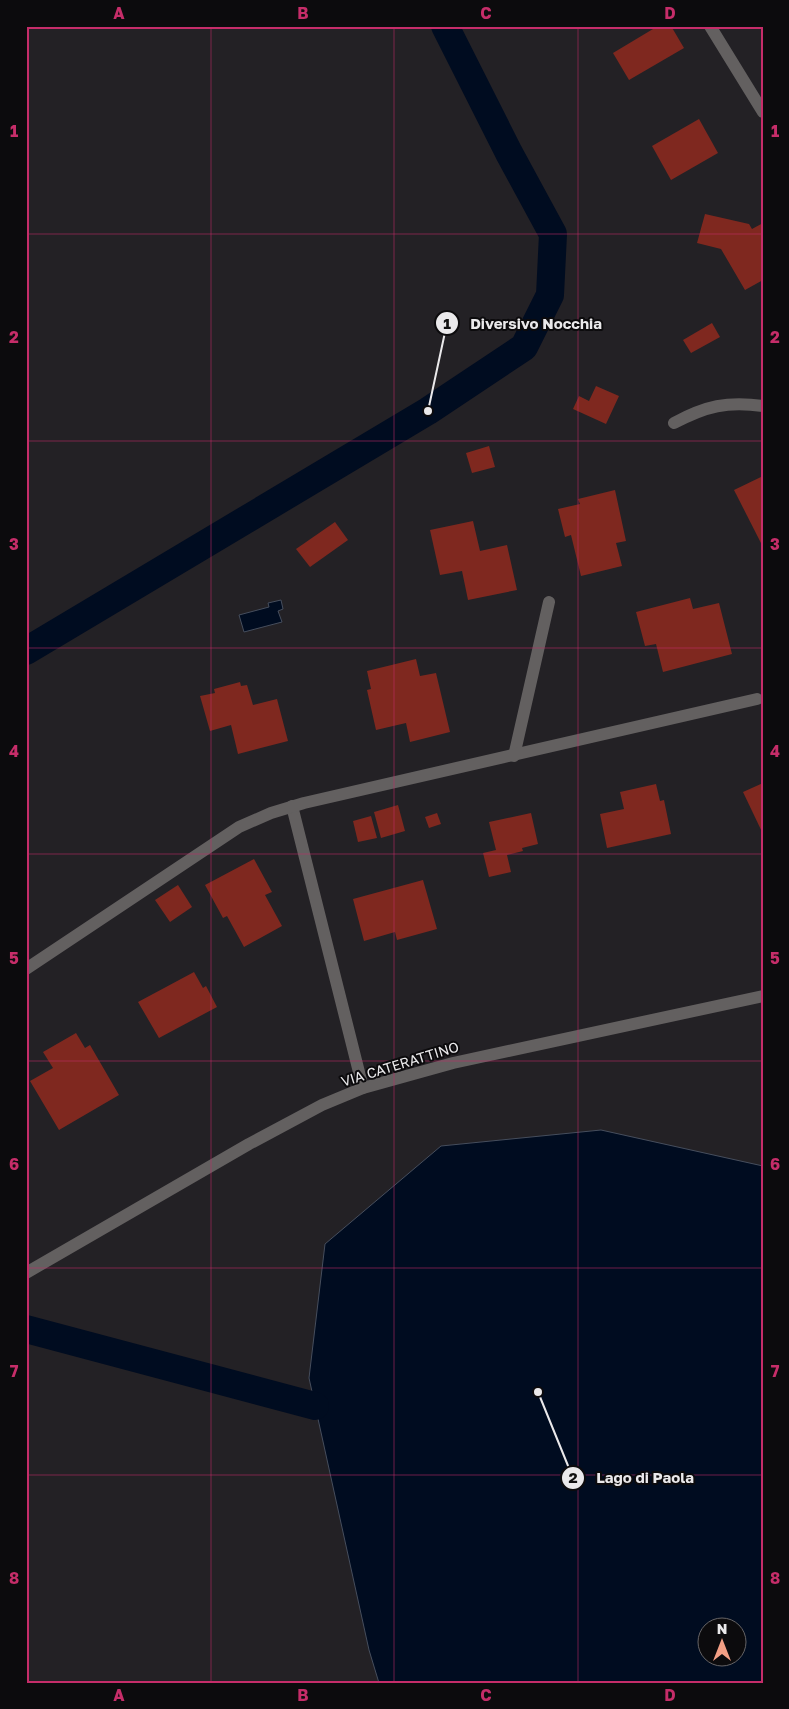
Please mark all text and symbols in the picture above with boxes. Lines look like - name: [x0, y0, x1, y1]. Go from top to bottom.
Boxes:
- text: A: [113, 3, 125, 23]
- text: B: [297, 3, 309, 23]
- text: C: [480, 3, 492, 23]
- text: D: [664, 3, 676, 23]
- text: 1: [10, 121, 18, 141]
- text: 1: [771, 121, 779, 141]
- callout: Diversivo Nocchia: [435, 308, 611, 338]
- text: 1: [443, 314, 451, 332]
- text: Diversivo Nocchia: [470, 314, 602, 332]
- text: 2: [9, 327, 19, 347]
- text: 2: [770, 327, 780, 347]
- text: 3: [9, 534, 19, 554]
- text: 3: [770, 534, 780, 554]
- text: 4: [9, 741, 19, 761]
- text: 4: [770, 741, 780, 761]
- text: 5: [9, 948, 19, 968]
- text: 5: [770, 948, 780, 968]
- street label: VIA CATERATTINO: [339, 1037, 461, 1090]
- text: 6: [9, 1154, 19, 1174]
- text: 6: [770, 1154, 780, 1174]
- text: 7: [10, 1361, 19, 1381]
- text: 7: [771, 1361, 780, 1381]
- callout: Lago di Paola: [561, 1463, 704, 1493]
- text: 2: [568, 1468, 578, 1486]
- text: Lago di Paola: [596, 1468, 694, 1486]
- text: 8: [9, 1568, 19, 1588]
- text: 8: [770, 1568, 780, 1588]
- north arrow: [696, 1616, 746, 1666]
- text: N: [717, 1620, 727, 1637]
- text: A: [113, 1685, 125, 1705]
- text: B: [297, 1685, 309, 1705]
- text: C: [480, 1685, 492, 1705]
- text: D: [664, 1685, 676, 1705]

